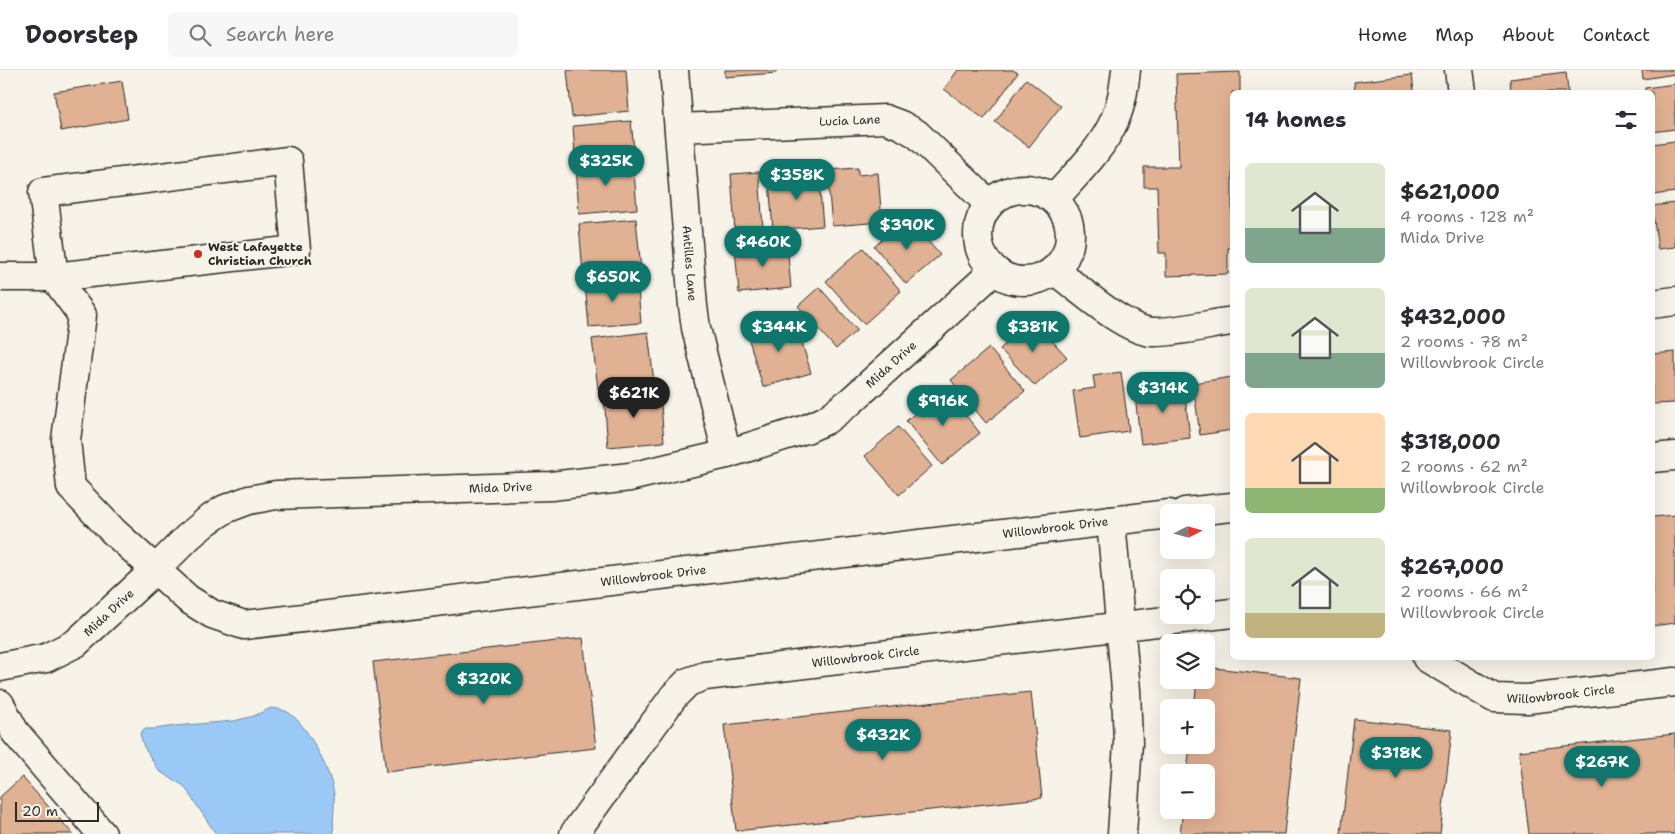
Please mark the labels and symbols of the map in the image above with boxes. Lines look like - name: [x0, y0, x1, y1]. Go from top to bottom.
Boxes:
- street label: Lucia Lane: [819, 111, 881, 130]
- pin: $325K: [571, 144, 641, 187]
- pin: $358K: [762, 158, 832, 201]
- pin: $390K: [872, 208, 942, 251]
- street label: Antilles Lane: [679, 225, 701, 302]
- pin: $460K: [728, 226, 798, 268]
- place label: West Lafayette Christian Church: [208, 239, 312, 269]
- marker: West Lafayette Christian Church: [192, 248, 204, 260]
- pin: $650K: [578, 260, 648, 303]
- pin: $344K: [744, 310, 814, 353]
- pin: $381K: [998, 310, 1068, 353]
- street label: Mida Drive: [862, 337, 920, 392]
- pin: $314K: [1128, 372, 1198, 414]
- pin: $621K: [599, 376, 669, 419]
- pin: $916K: [908, 384, 978, 427]
- street label: Mida Drive: [469, 479, 533, 497]
- north arrow: [1160, 504, 1215, 559]
- street label: Willowbrook Drive: [1002, 513, 1109, 542]
- street label: Willowbrook Drive: [600, 562, 707, 590]
- street label: Mida Drive: [80, 585, 138, 640]
- street label: Willowbrook Circle: [811, 642, 921, 671]
- pin: $320K: [449, 662, 519, 705]
- street label: Willowbrook Circle: [1506, 681, 1616, 707]
- pin: $432K: [848, 718, 918, 761]
- pin: $318K: [1361, 736, 1431, 779]
- pin: $267K: [1567, 746, 1637, 788]
- scale bar: [15, 799, 99, 822]

